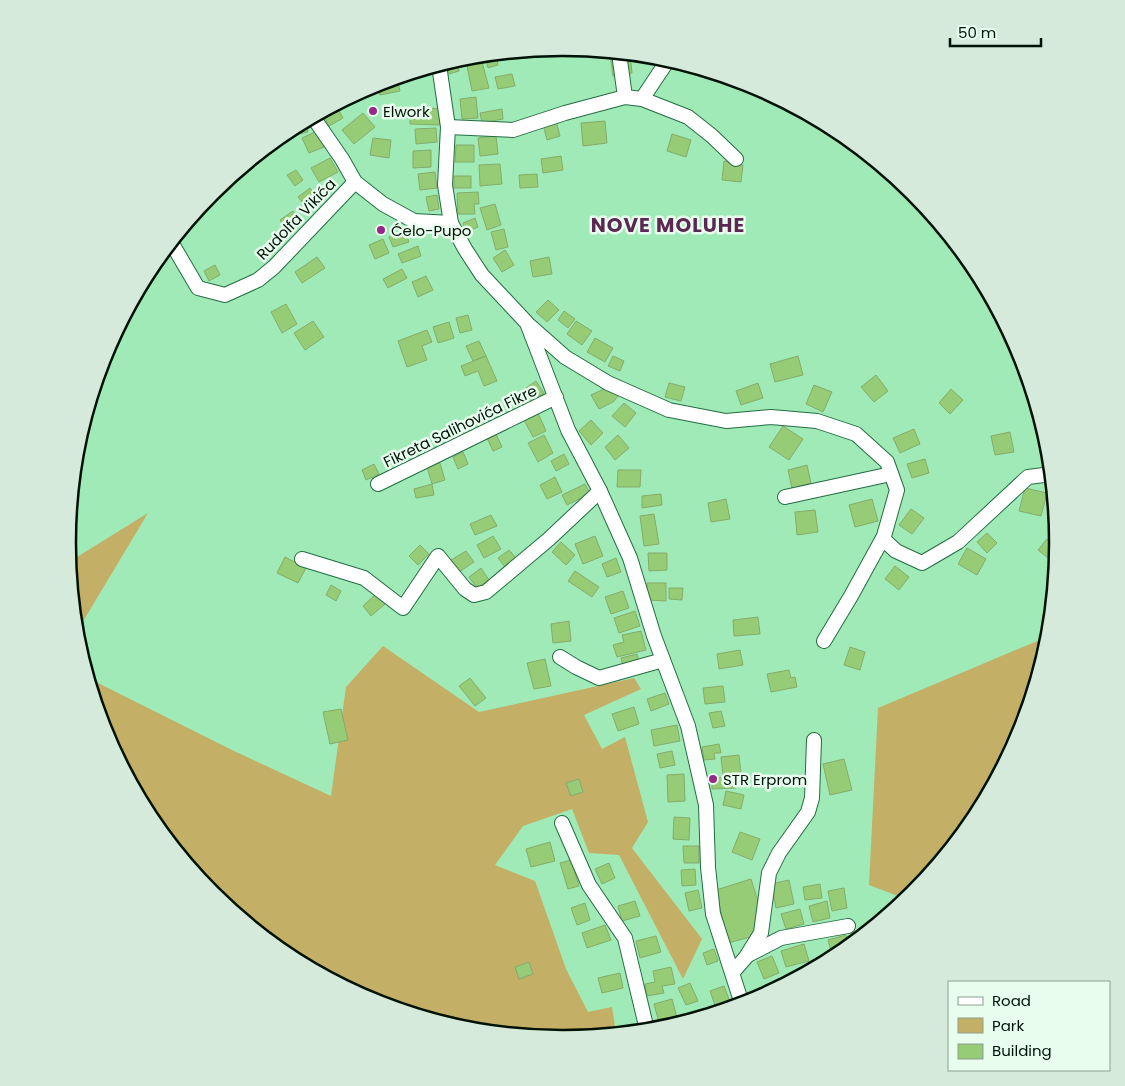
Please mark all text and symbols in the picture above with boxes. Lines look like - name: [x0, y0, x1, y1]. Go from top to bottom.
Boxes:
- scale bar: [950, 15, 1041, 47]
- text: 50 m: [958, 22, 996, 43]
- place label: Elwork: [383, 101, 430, 122]
- marker: Elwork: [367, 105, 379, 117]
- street label: Rudolfa Vikića: [252, 174, 340, 264]
- district label: NOVE MOLUHE: [591, 211, 745, 239]
- place label: Ćelo-Pupo: [391, 220, 471, 241]
- marker: Ćelo-Pupo: [375, 224, 387, 236]
- street label: Fikreta Salihovića Fikre: [380, 380, 540, 472]
- place label: STR Erprom: [723, 769, 807, 790]
- marker: STR Erprom: [707, 773, 719, 785]
- legend: [948, 981, 1110, 1071]
- text: Road: [992, 990, 1031, 1011]
- text: Park: [992, 1015, 1024, 1036]
- text: Building: [992, 1040, 1052, 1061]

